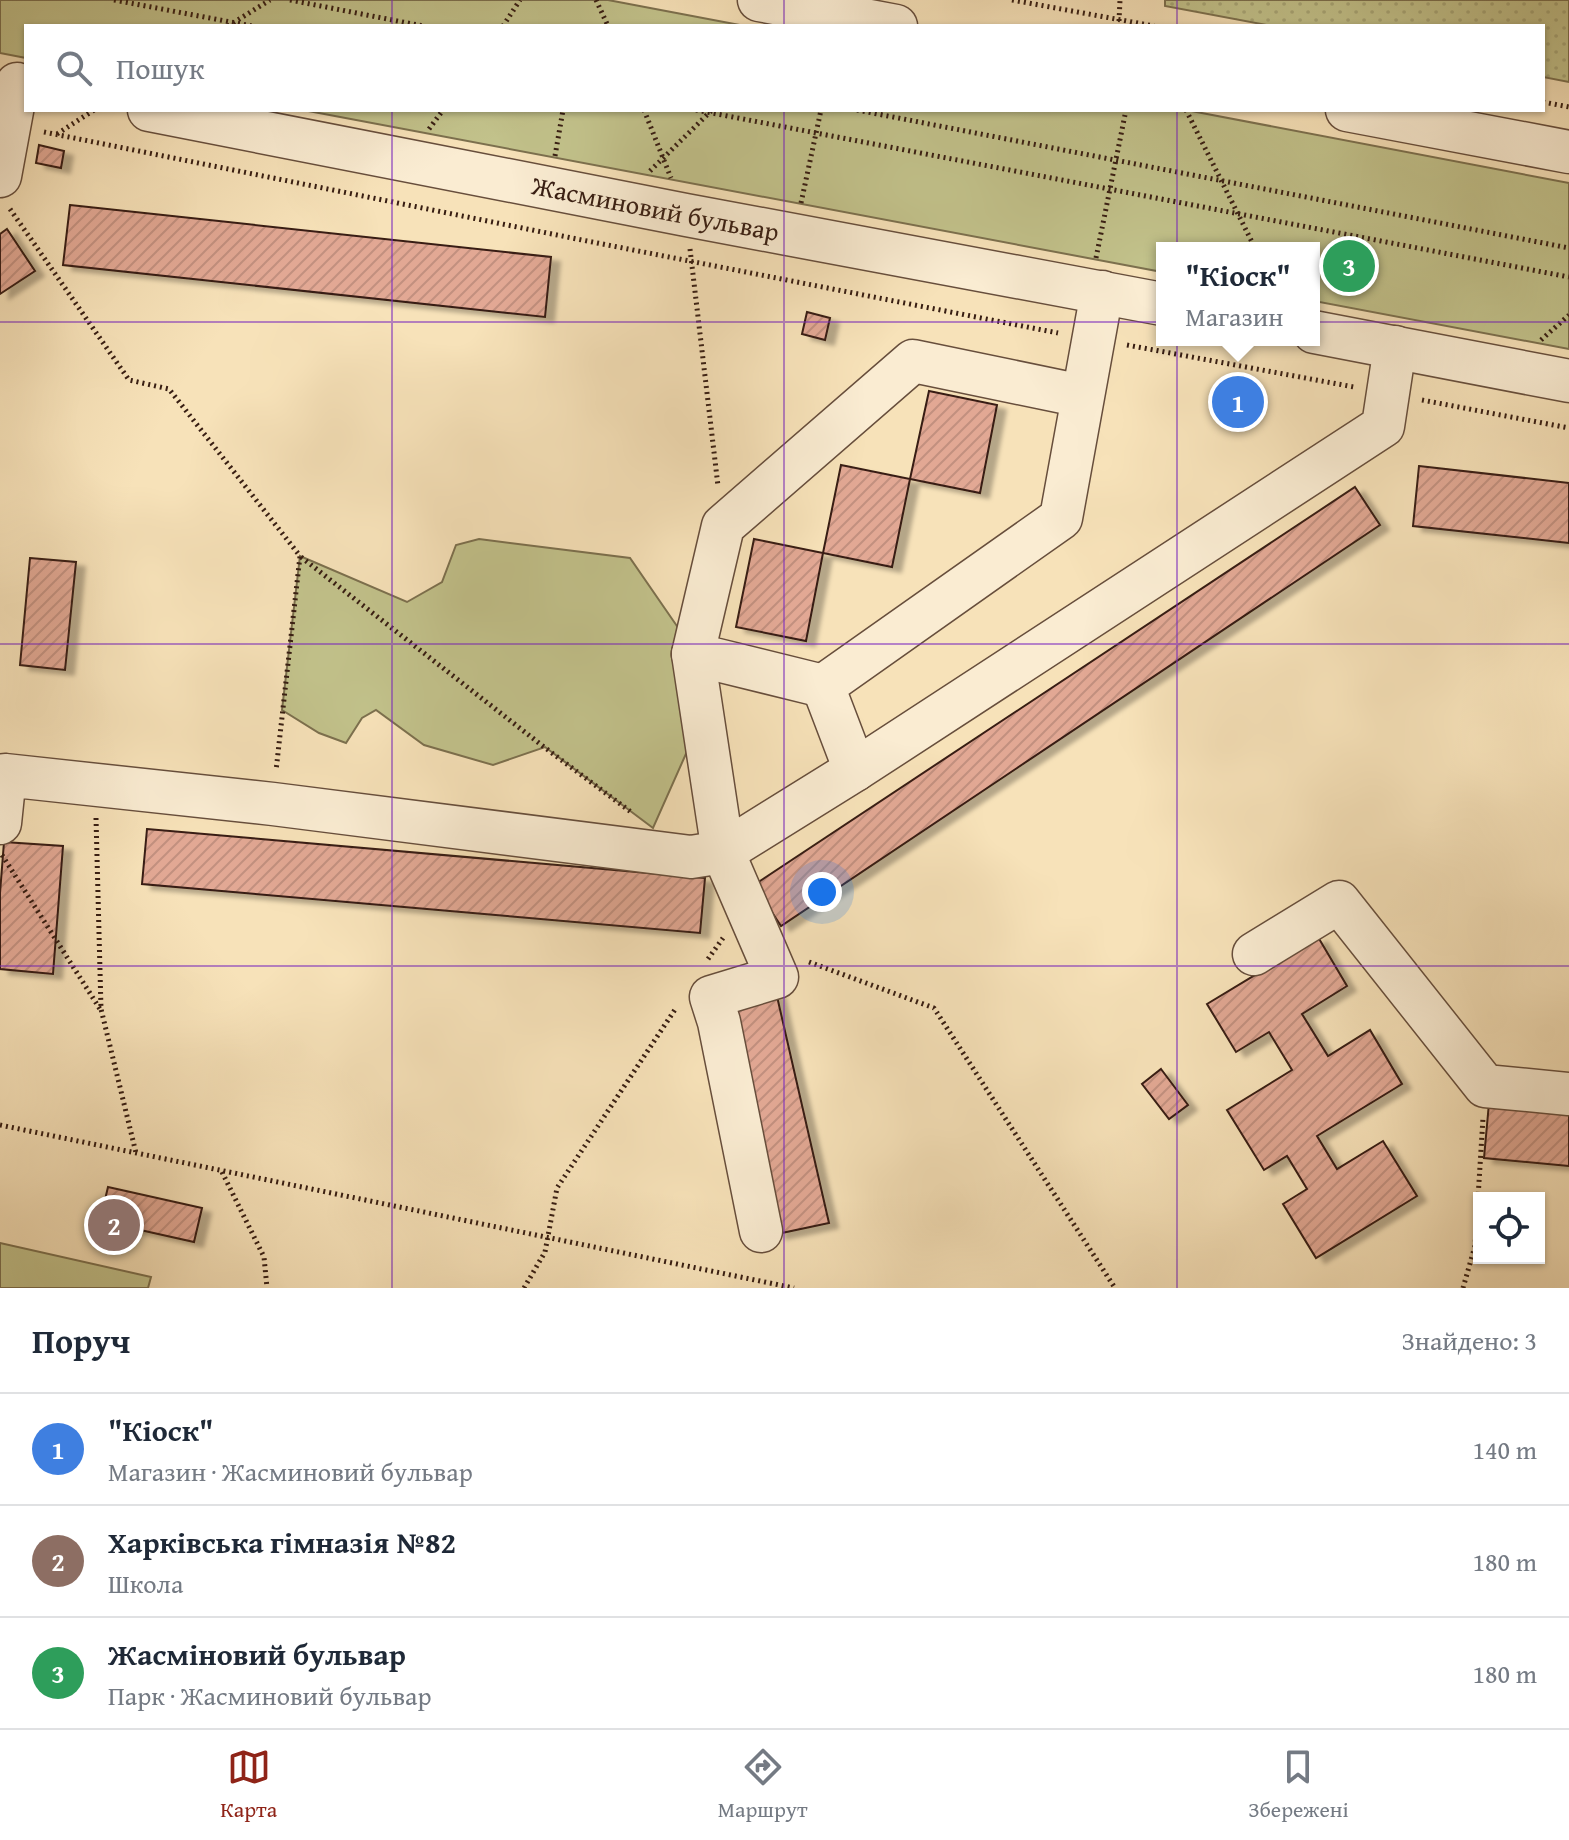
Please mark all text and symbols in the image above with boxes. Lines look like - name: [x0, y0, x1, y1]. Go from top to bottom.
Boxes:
- search box: [24, 24, 1545, 112]
- icon: search: [52, 46, 96, 90]
- text: Пошук: [116, 46, 204, 90]
- street label: Жасминовий бульвар: [528, 165, 782, 251]
- pin: 3: [1323, 236, 1375, 296]
- popup: [1156, 242, 1320, 346]
- text: "Кіоск": [1185, 253, 1291, 297]
- text: Магазин: [1185, 297, 1283, 336]
- pin: 1: [1212, 372, 1264, 432]
- your location: [802, 872, 842, 912]
- map controls: [1473, 1192, 1545, 1264]
- button: locate: [1473, 1192, 1545, 1264]
- pin: 2: [88, 1195, 140, 1255]
- text: Поруч: [32, 1316, 130, 1365]
- text: Знайдено: 3: [1401, 1321, 1537, 1360]
- text: "Кіоск": [108, 1408, 213, 1452]
- text: 1: [51, 1430, 65, 1469]
- text: 140 m: [1472, 1430, 1537, 1469]
- text: Магазин · Жасминовий бульвар: [108, 1452, 473, 1491]
- text: Харківська гімназія №82: [108, 1520, 456, 1564]
- text: 2: [51, 1542, 65, 1581]
- text: 180 m: [1472, 1542, 1537, 1581]
- text: Школа: [108, 1564, 183, 1603]
- text: Жасміновий бульвар: [108, 1632, 406, 1676]
- text: 3: [51, 1654, 65, 1693]
- text: 180 m: [1472, 1654, 1537, 1693]
- text: Парк · Жасминовий бульвар: [108, 1676, 431, 1715]
- tab: Карта: [220, 1745, 277, 1825]
- tab: Маршрут: [718, 1745, 808, 1825]
- tab: Збережені: [1248, 1745, 1349, 1825]

